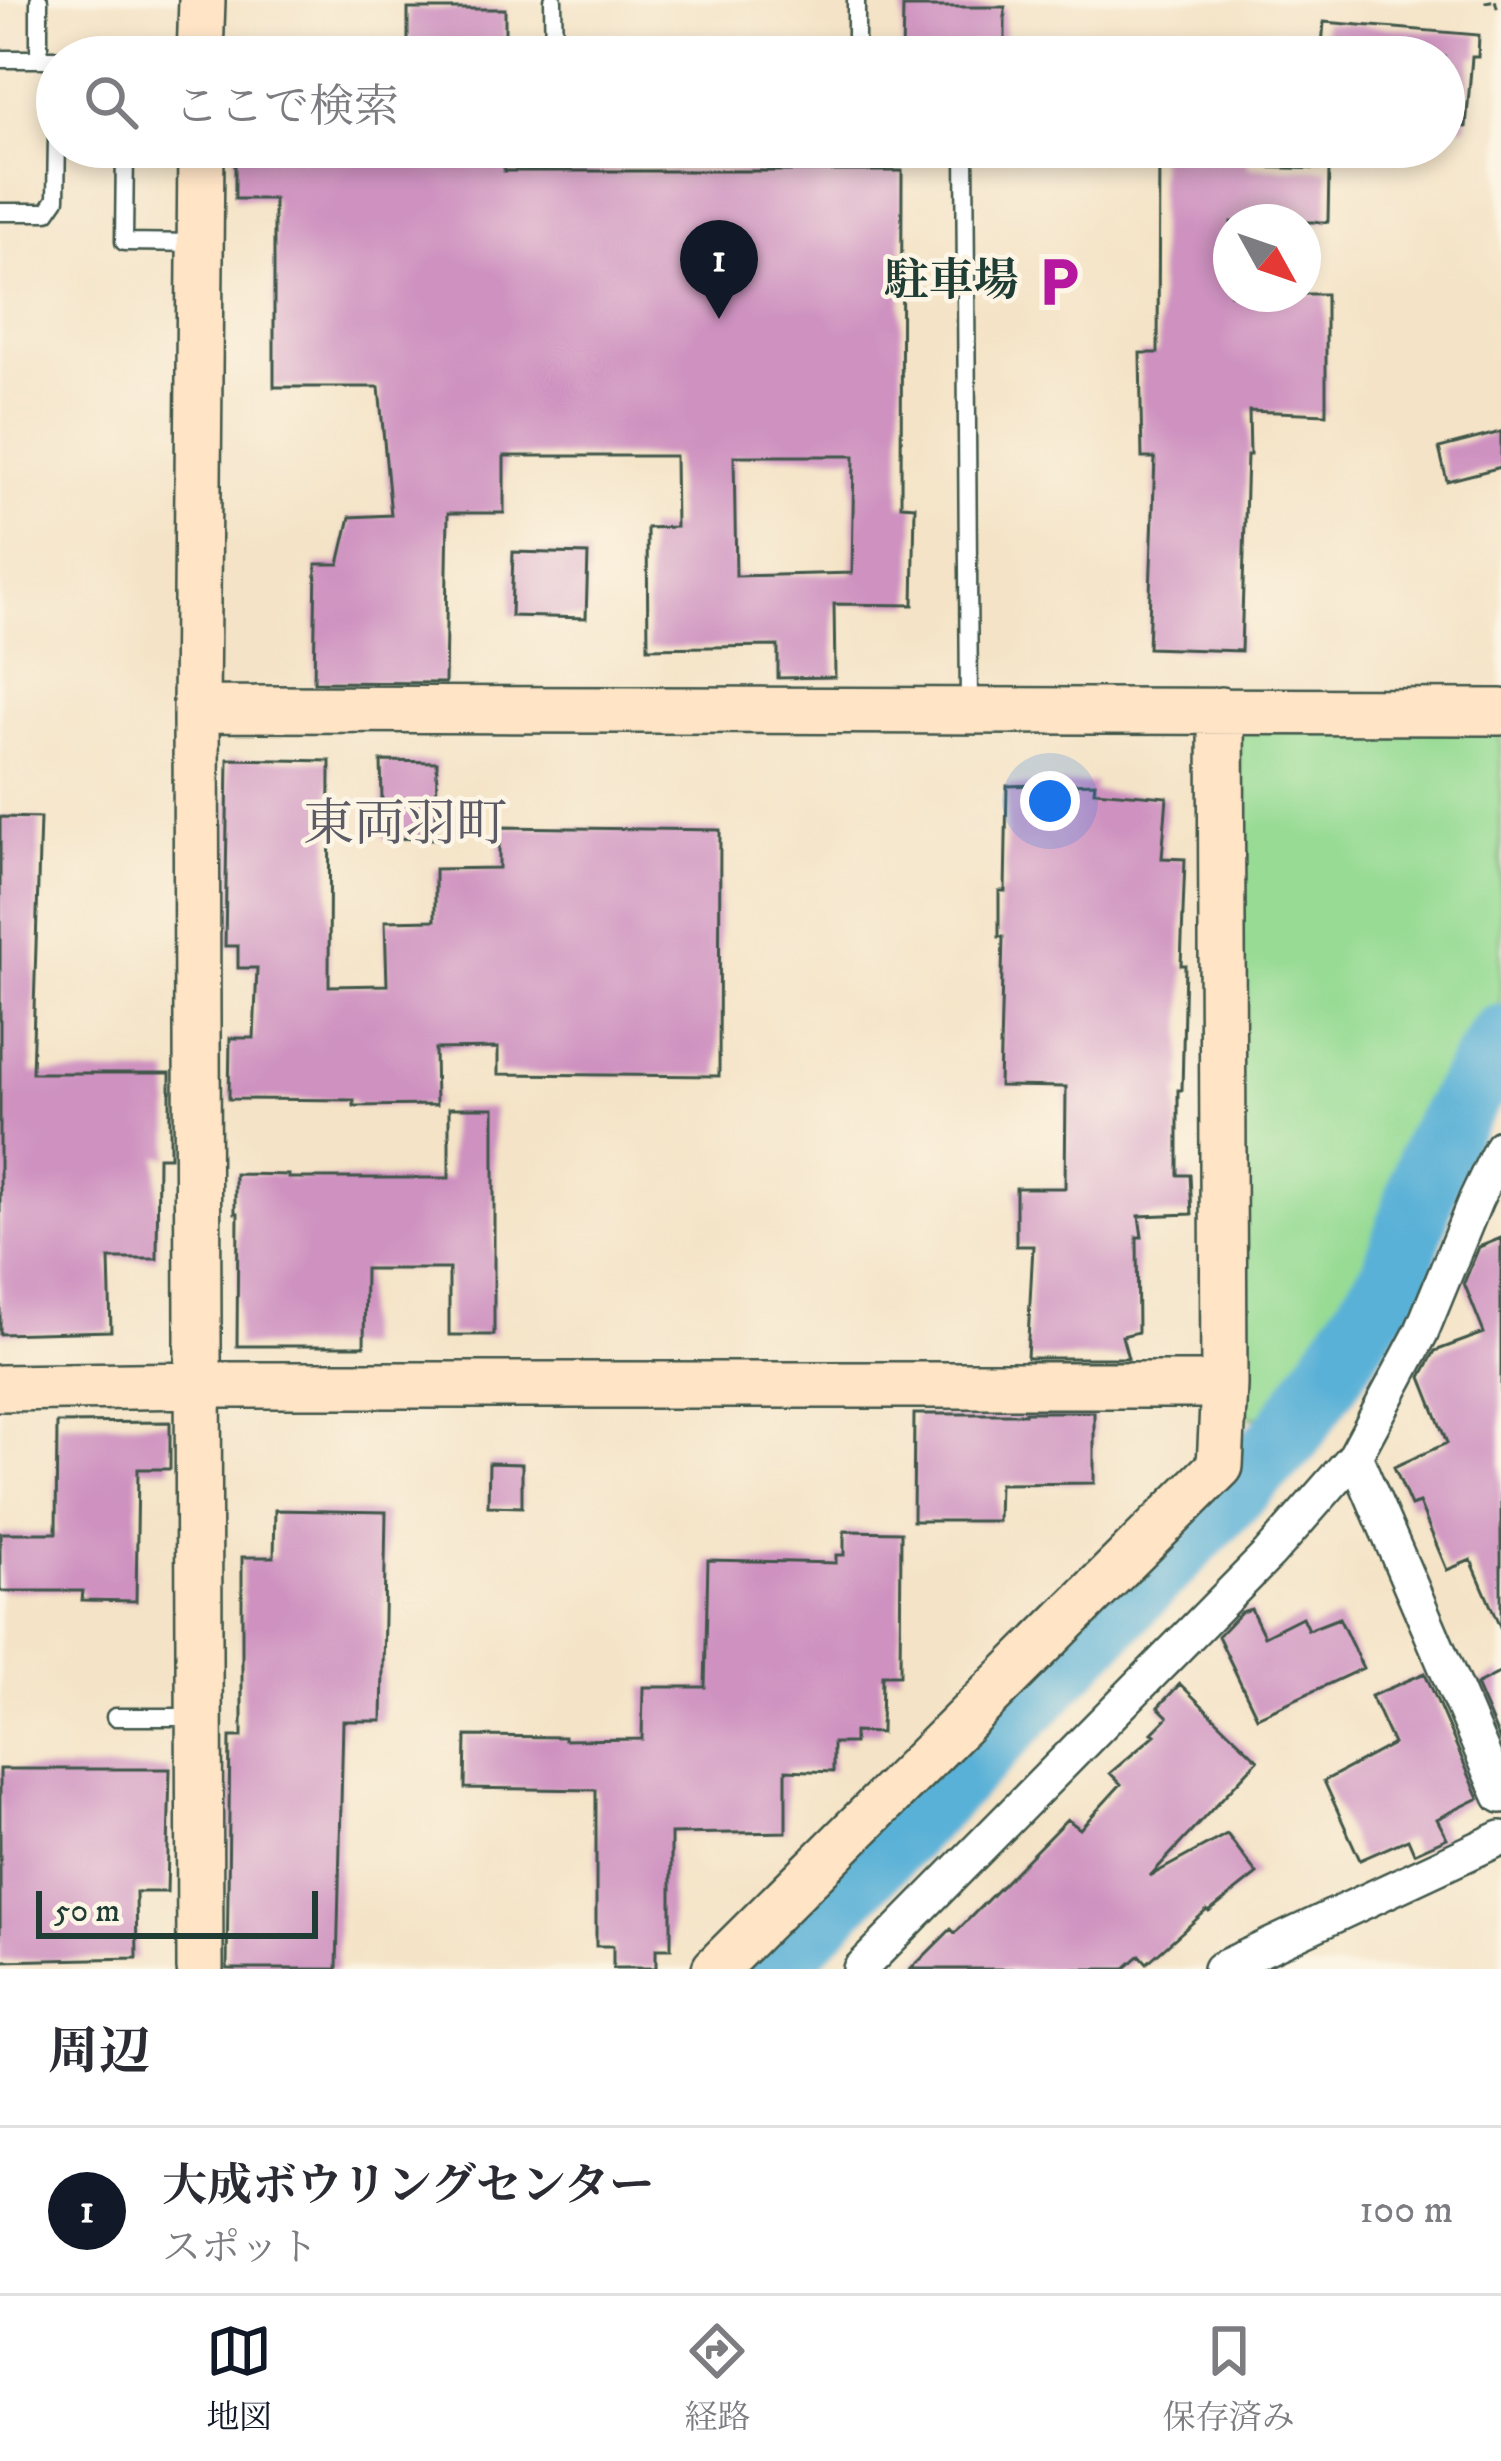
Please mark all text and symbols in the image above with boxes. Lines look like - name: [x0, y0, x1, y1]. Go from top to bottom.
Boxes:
- search box: [36, 36, 1465, 168]
- icon: search: [78, 69, 144, 135]
- text: ここで検索: [174, 80, 399, 136]
- north arrow: [1213, 204, 1321, 312]
- pin: 1: [680, 220, 758, 319]
- parking icon: 駐車場: [1030, 253, 1088, 311]
- place label: 駐車場: [884, 254, 1019, 310]
- your location: [1020, 771, 1080, 831]
- district label: 東両羽町: [303, 793, 507, 857]
- scale bar: [36, 1885, 318, 1938]
- text: 50 m: [54, 1891, 120, 1932]
- text: 周辺: [48, 2021, 150, 2085]
- text: 大成ボウリングセンター: [162, 2159, 654, 2215]
- text: 1: [80, 2186, 94, 2235]
- text: 100 m: [1359, 2186, 1453, 2235]
- text: スポット: [162, 2224, 318, 2273]
- tab: 地図: [206, 2318, 272, 2439]
- tab: 経路: [684, 2318, 750, 2439]
- tab: 保存済み: [1163, 2318, 1295, 2439]

